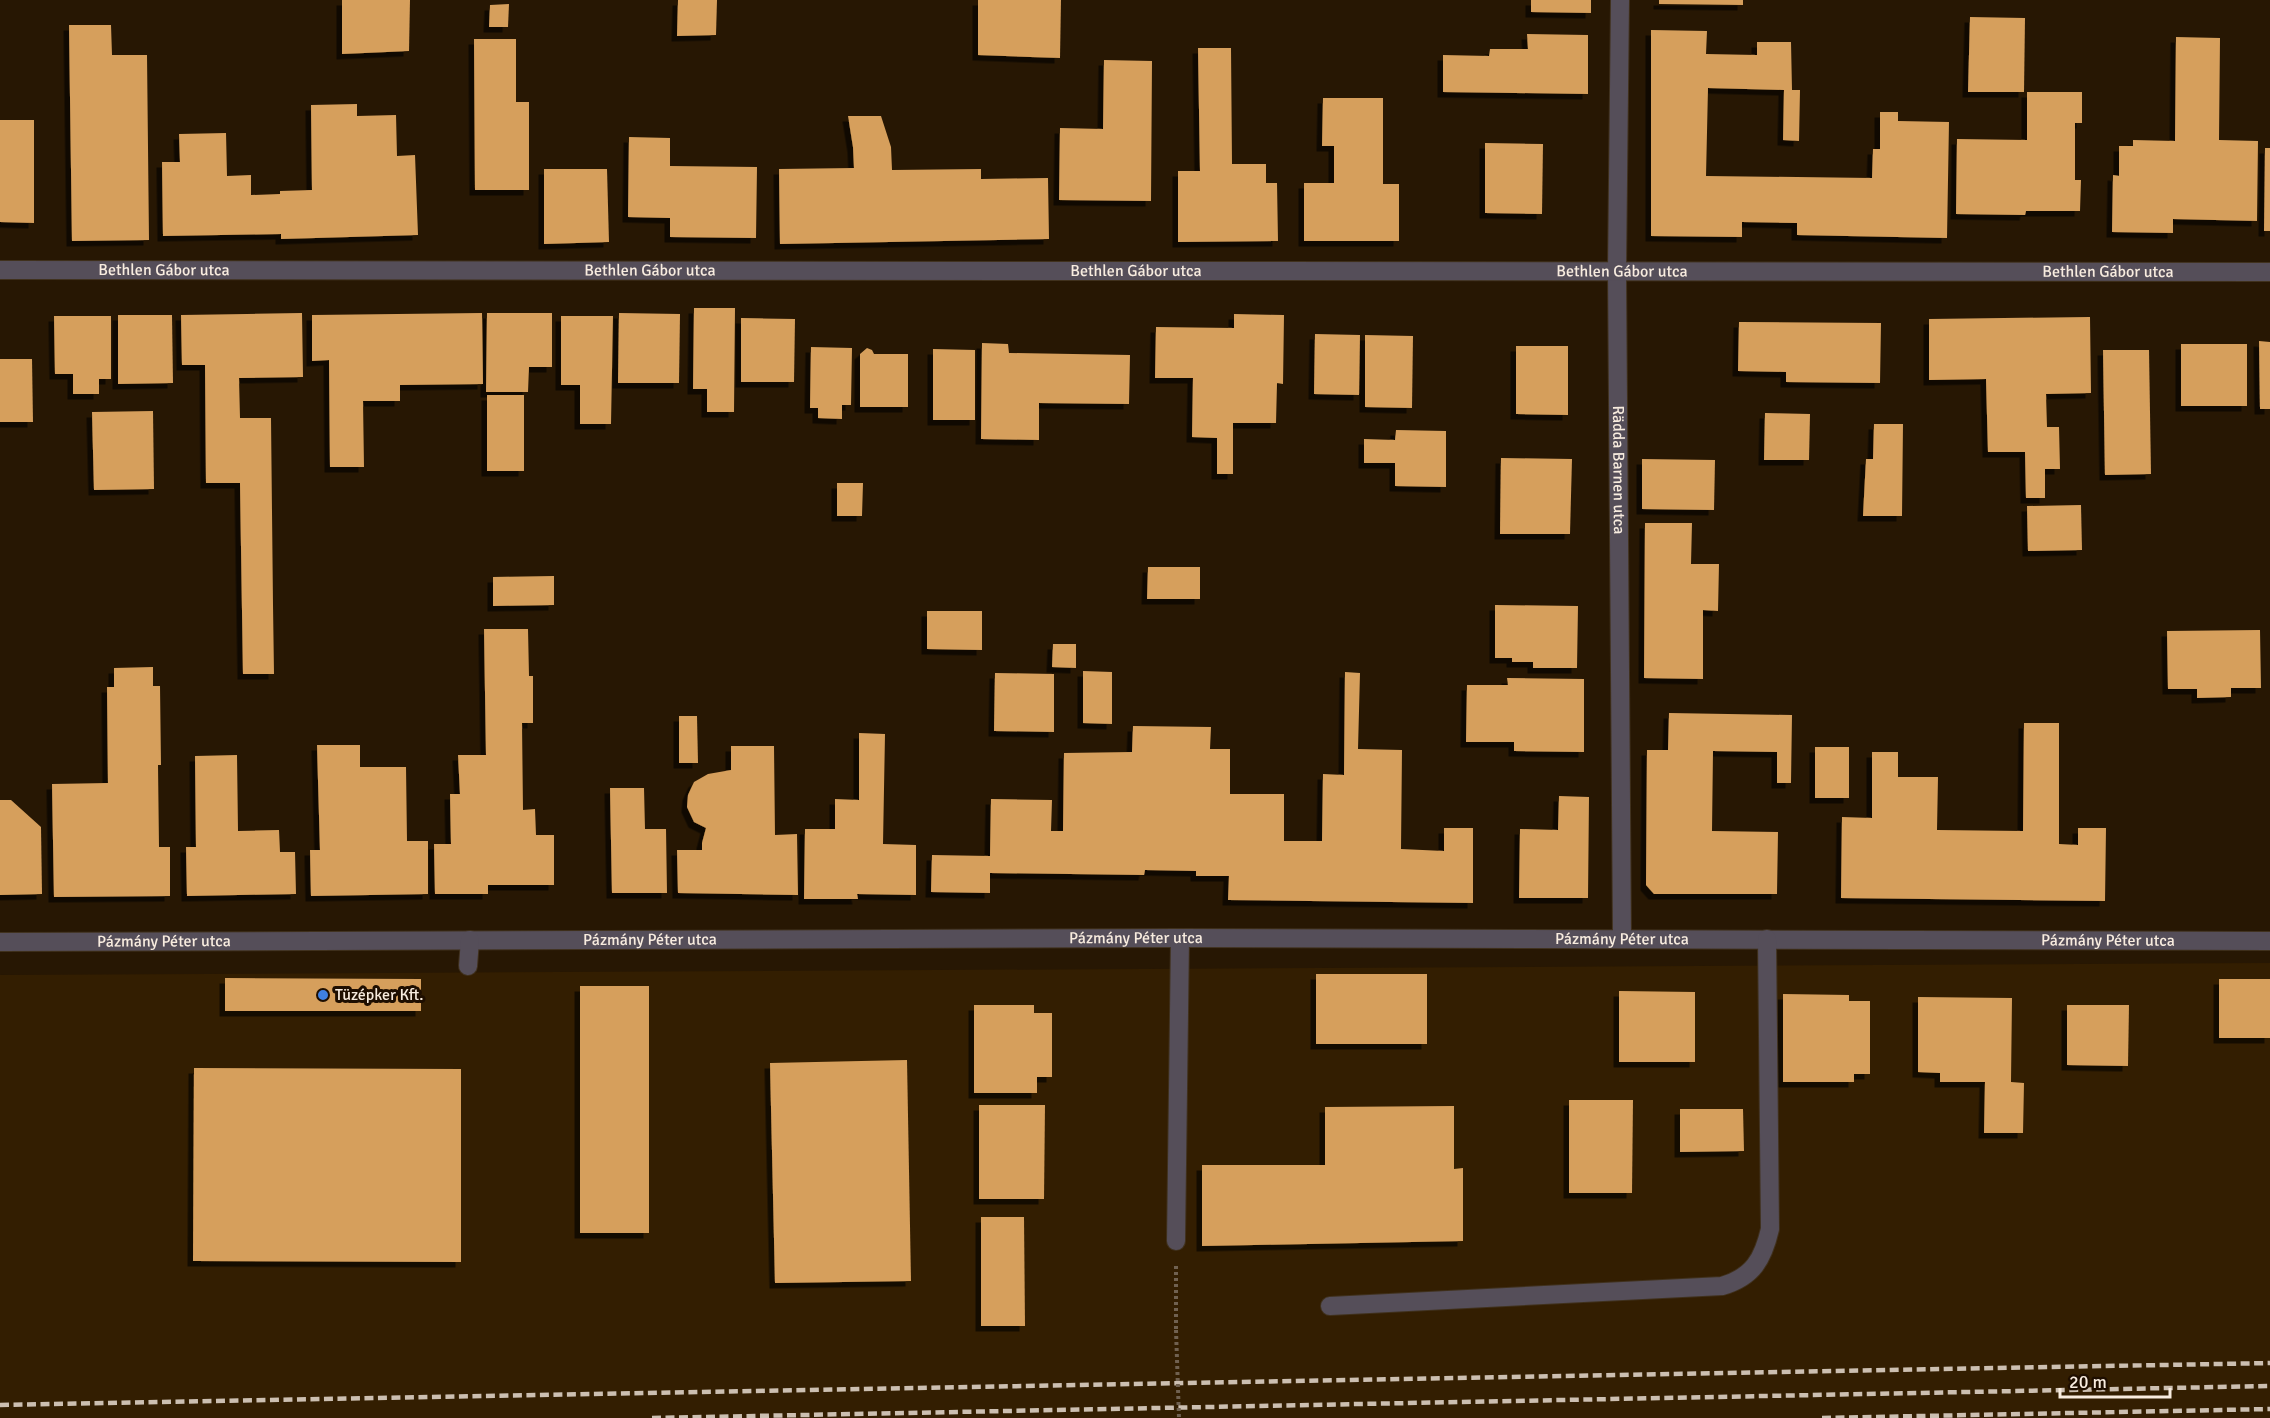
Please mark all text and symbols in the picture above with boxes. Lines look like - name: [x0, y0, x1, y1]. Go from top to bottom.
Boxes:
- street label: Bethlen Gábor utca: [98, 260, 230, 280]
- street label: Bethlen Gábor utca: [584, 261, 716, 281]
- street label: Bethlen Gábor utca: [1070, 261, 1202, 281]
- street label: Bethlen Gábor utca: [1556, 261, 1688, 281]
- street label: Bethlen Gábor utca: [2042, 262, 2174, 282]
- street label: Rädda Barnen utca: [1608, 405, 1629, 534]
- street label: Pázmány Péter utca: [1069, 928, 1203, 948]
- street label: Pázmány Péter utca: [1555, 929, 1689, 949]
- street label: Pázmány Péter utca: [583, 930, 717, 950]
- street label: Pázmány Péter utca: [2041, 930, 2175, 951]
- street label: Pázmány Péter utca: [97, 931, 231, 952]
- place label: Tüzépker Kft.: [335, 985, 423, 1005]
- marker: Tüzépker Kft.: [316, 988, 330, 1002]
- scale bar: [2060, 1361, 2170, 1399]
- text: 20 m: [2069, 1371, 2107, 1393]

